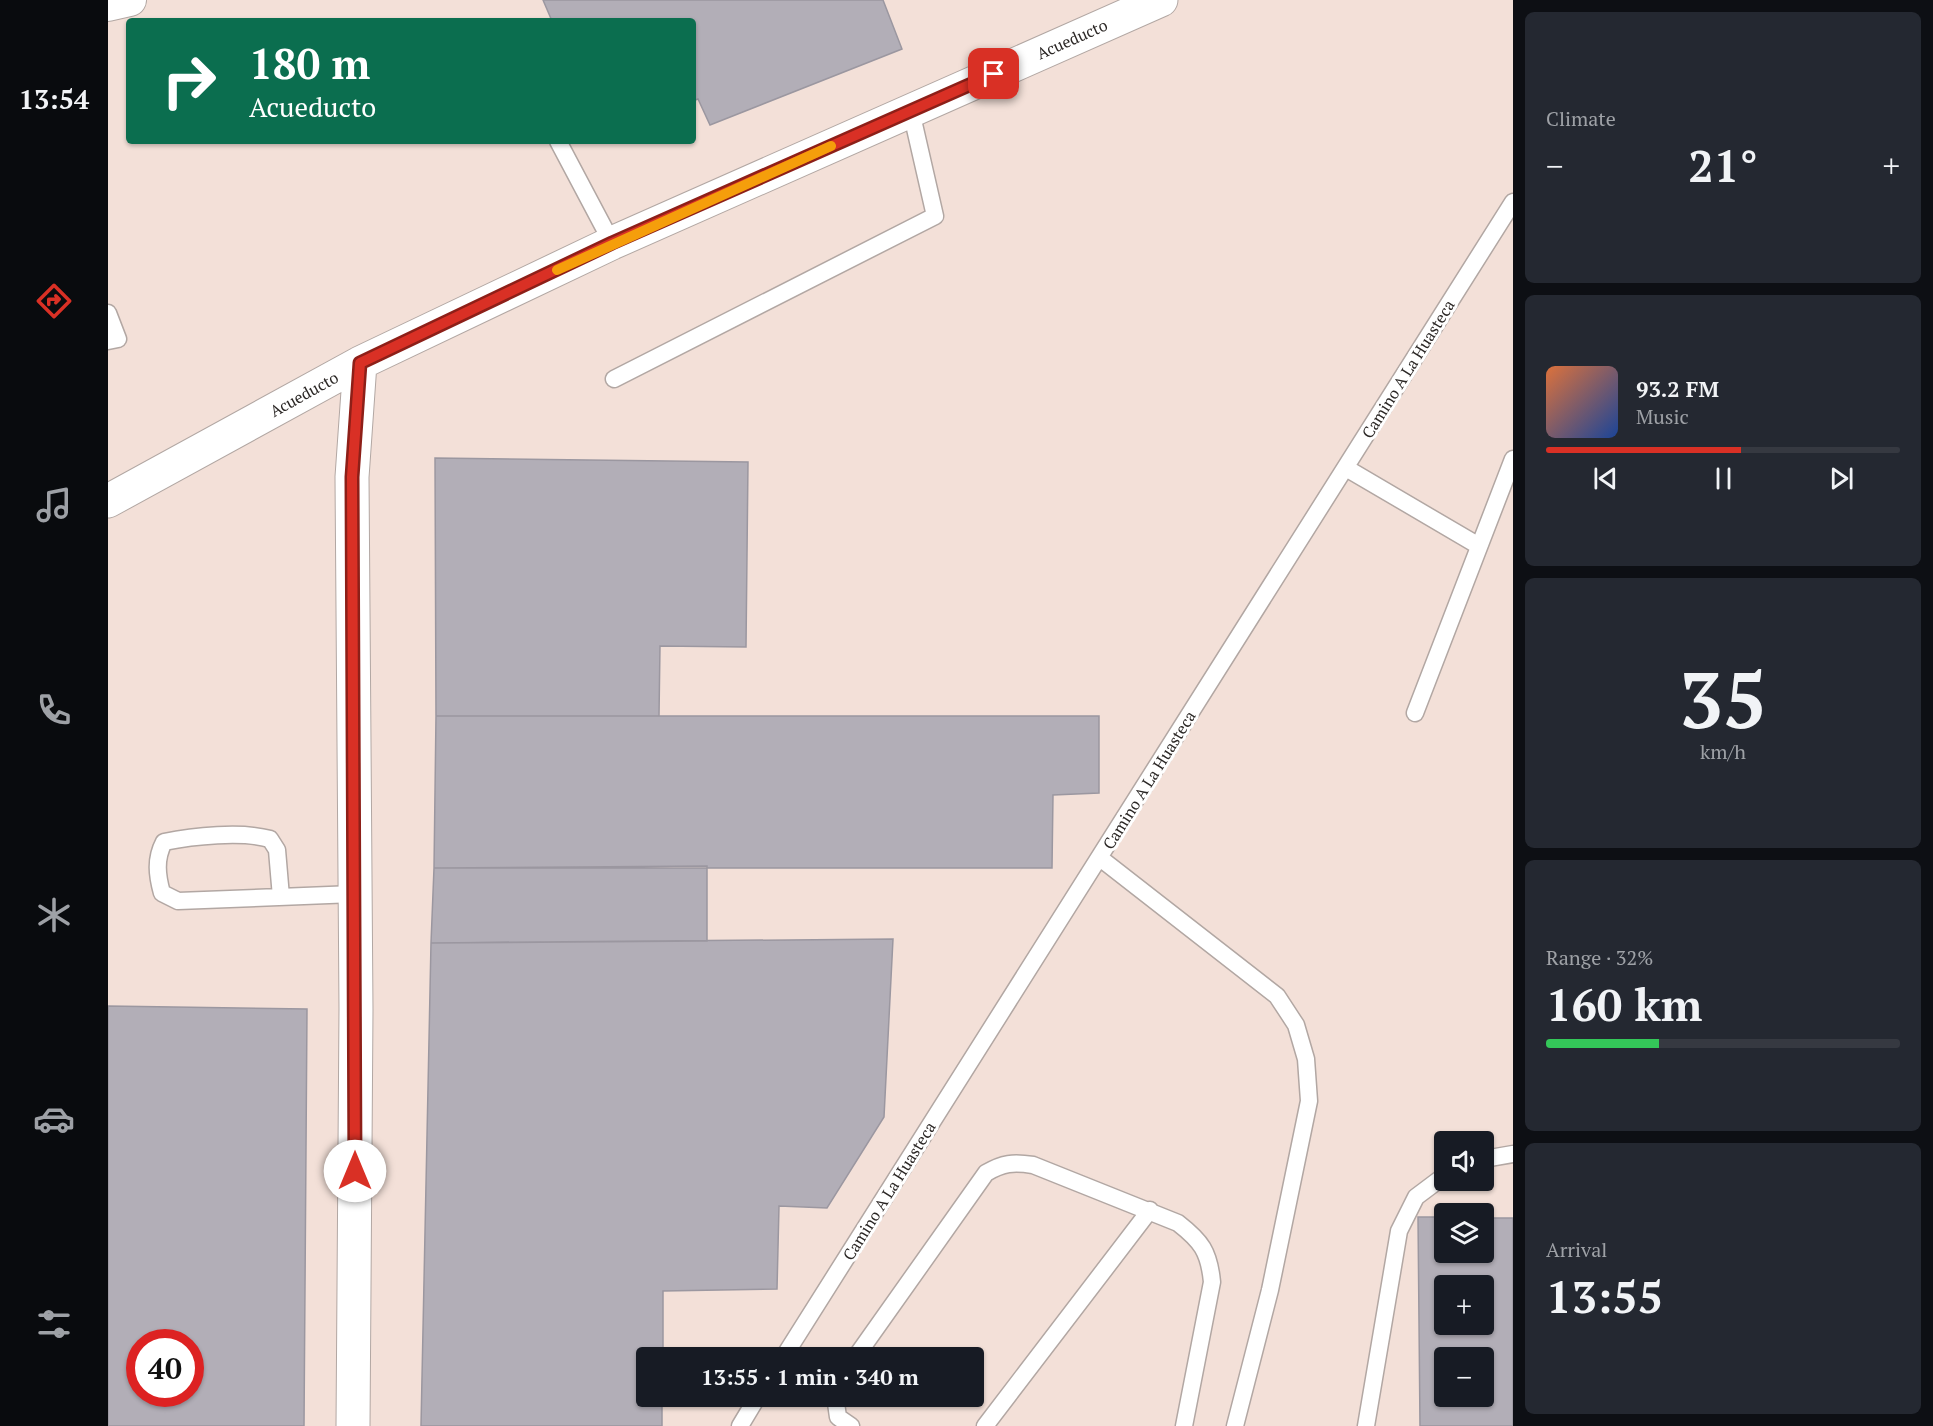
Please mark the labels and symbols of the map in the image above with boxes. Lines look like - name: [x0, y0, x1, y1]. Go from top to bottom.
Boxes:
- street label: Acueducto: [1033, 14, 1111, 64]
- pin: [968, 48, 1019, 99]
- street label: Camino A La Huasteca: [1356, 296, 1460, 442]
- street label: Acueducto: [266, 366, 342, 422]
- street label: Camino A La Huasteca: [1097, 707, 1201, 853]
- street label: Camino A La Huasteca: [837, 1118, 941, 1264]
- position arrow: [323, 1139, 387, 1203]
- speed limit sign: 40: [126, 1329, 204, 1407]

